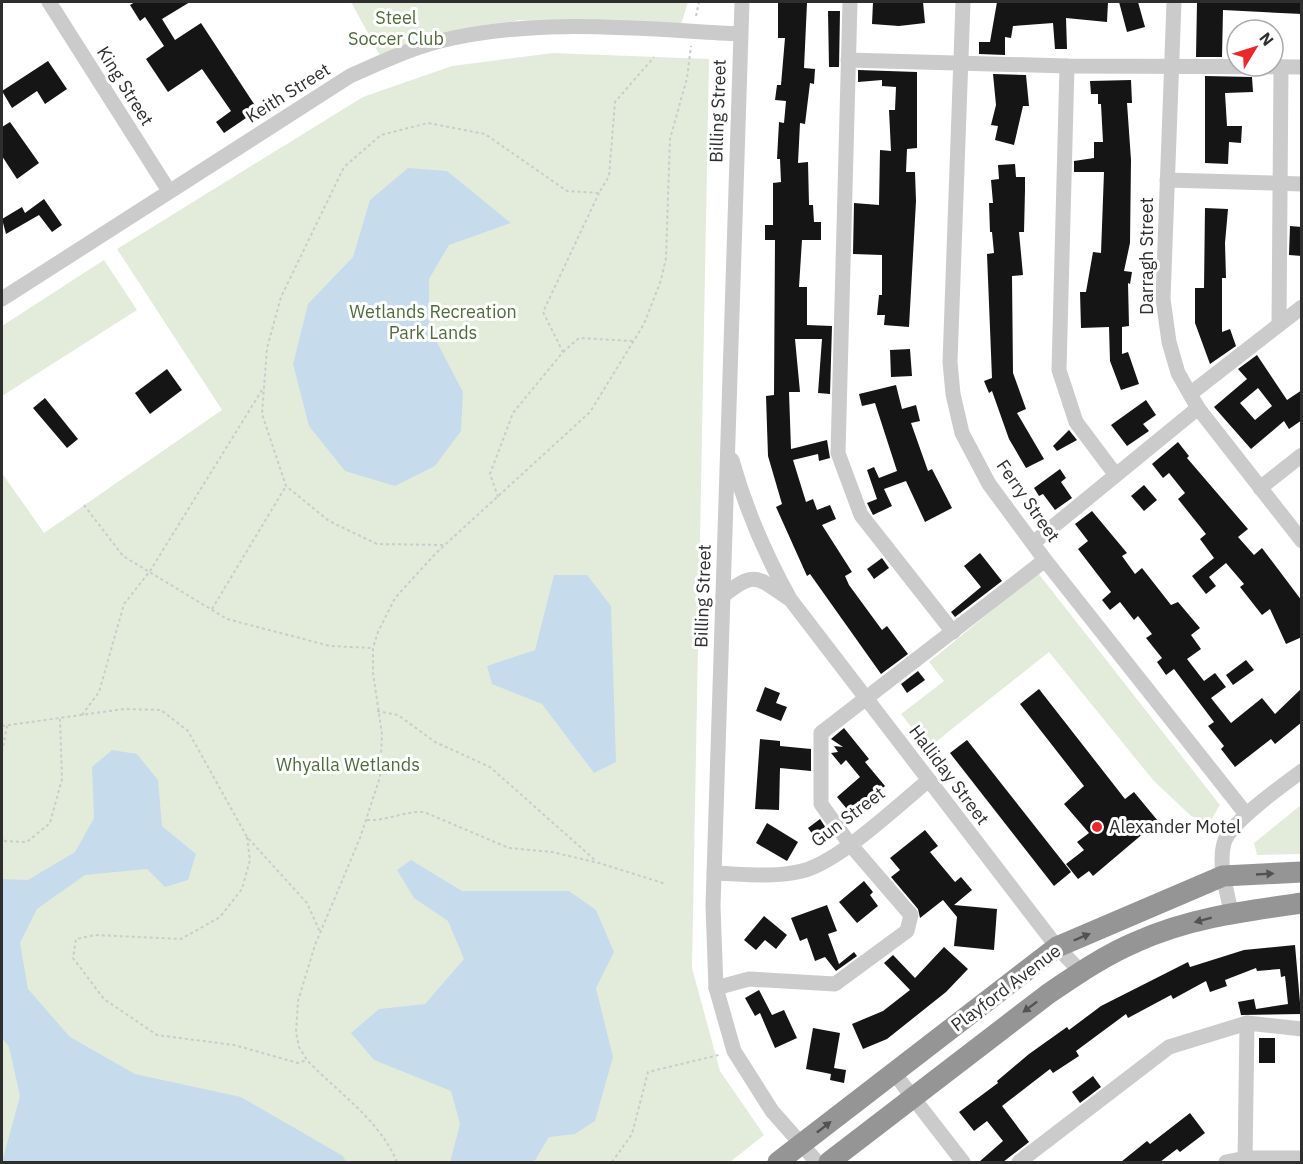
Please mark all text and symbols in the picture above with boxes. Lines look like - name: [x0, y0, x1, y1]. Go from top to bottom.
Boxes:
- park label: Steel Soccer Club: [348, 6, 444, 50]
- north arrow: [1225, 18, 1285, 78]
- text: N: [1255, 28, 1278, 49]
- street label: King Street: [92, 42, 159, 130]
- street label: Keith Street: [241, 58, 334, 128]
- street label: Billing Street: [704, 59, 731, 163]
- street label: Darragh Street: [1135, 197, 1158, 315]
- park label: Wetlands Recreation Park Lands: [349, 300, 517, 344]
- street label: Ferry Street: [992, 455, 1065, 546]
- street label: Billing Street: [689, 544, 716, 648]
- street label: Halliday Street: [904, 720, 994, 829]
- park label: Whyalla Wetlands: [276, 753, 420, 776]
- street label: Gun Street: [806, 781, 889, 852]
- place label: Alexander Motel: [1109, 815, 1241, 838]
- marker: Alexander Motel: [1090, 820, 1104, 834]
- one-way arrow: [1255, 870, 1274, 879]
- one-way arrow: [1194, 916, 1212, 925]
- one-way arrow: [1073, 931, 1091, 941]
- street label: Playford Avenue: [946, 939, 1065, 1036]
- one-way arrow: [1023, 1001, 1038, 1013]
- one-way arrow: [817, 1121, 832, 1133]

